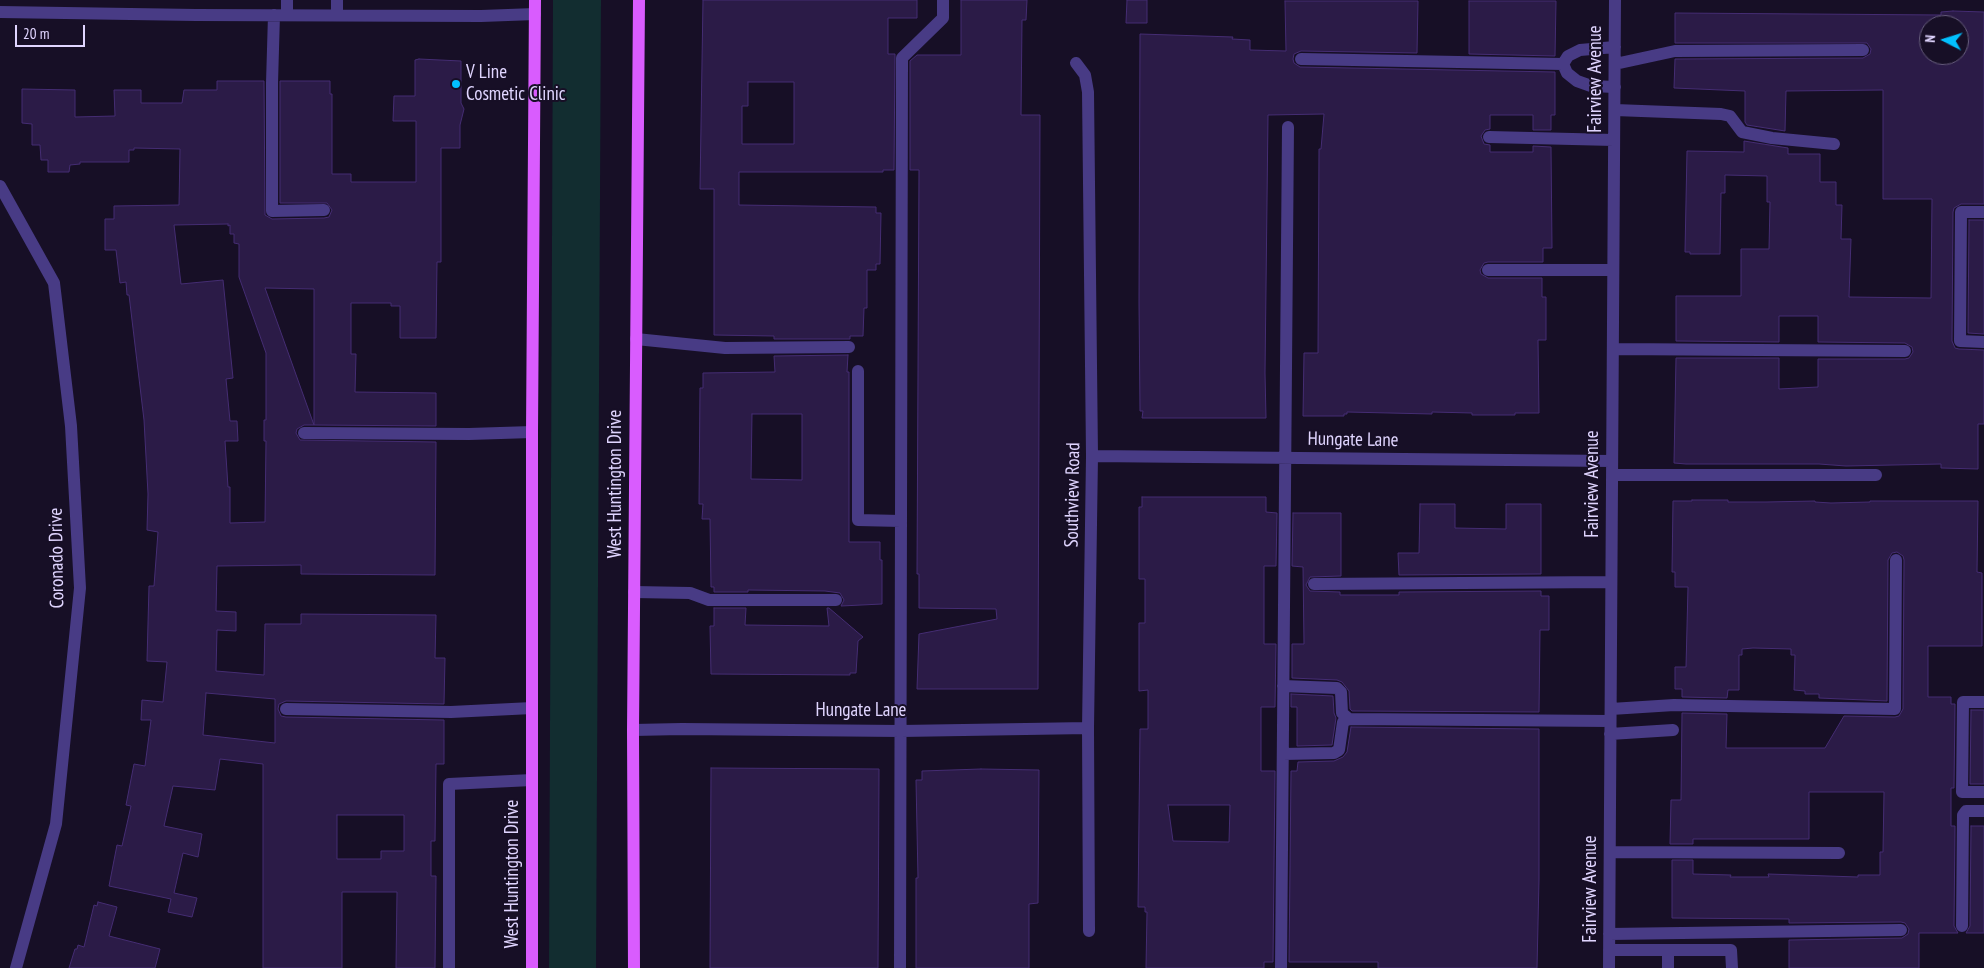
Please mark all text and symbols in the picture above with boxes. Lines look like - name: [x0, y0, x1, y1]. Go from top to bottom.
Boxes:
- scale bar: [18, 15, 88, 47]
- north arrow: [1919, 15, 1969, 65]
- text: 20 m: [23, 24, 49, 43]
- street label: Fairview Avenue: [1585, 25, 1607, 133]
- text: N: [1921, 34, 1939, 43]
- place label: V Line Cosmetic Clinic: [466, 62, 566, 106]
- marker: V Line Cosmetic Clinic: [450, 78, 462, 90]
- street label: West Huntington Drive: [605, 410, 627, 558]
- street label: Hungate Lane: [1307, 428, 1399, 452]
- street label: Fairview Avenue: [1582, 430, 1604, 538]
- street label: Southview Road: [1061, 442, 1085, 548]
- street label: Coronado Drive: [45, 507, 69, 609]
- street label: Hungate Lane: [816, 700, 906, 722]
- street label: West Huntington Drive: [502, 800, 524, 948]
- street label: Fairview Avenue: [1580, 835, 1602, 943]

